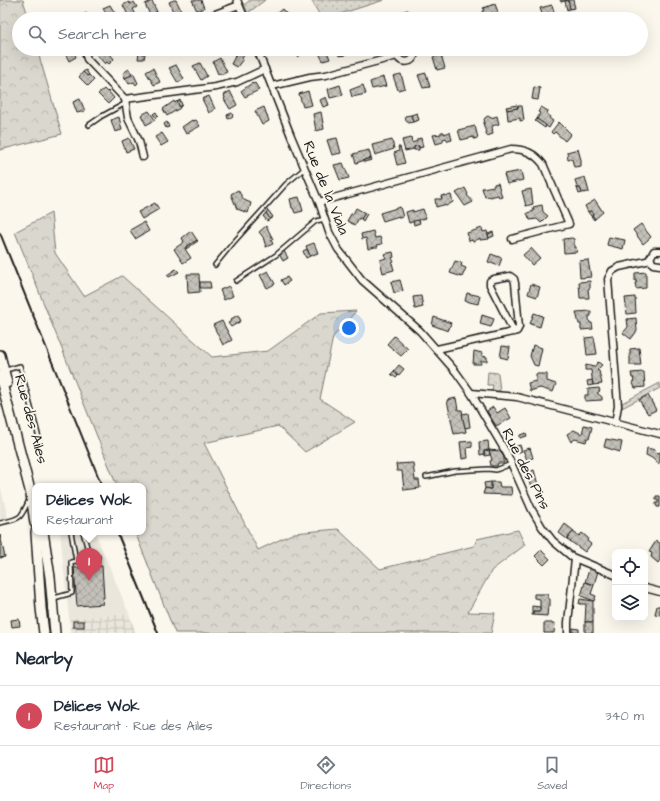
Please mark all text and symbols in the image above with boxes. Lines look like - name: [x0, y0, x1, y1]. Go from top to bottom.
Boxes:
- search box: [12, 12, 648, 56]
- icon: search: [26, 23, 48, 45]
- text: Search here: [58, 24, 147, 45]
- street label: Rue de la Viala: [298, 138, 355, 238]
- your location: [339, 318, 359, 338]
- street label: Rue des Ailes: [9, 372, 53, 466]
- street label: Rue des Pins: [497, 425, 556, 514]
- popup: [32, 483, 146, 535]
- text: Délices Wok: [46, 490, 132, 511]
- text: Restaurant: [46, 511, 113, 529]
- pin: 1: [76, 548, 102, 581]
- map controls: [612, 549, 648, 621]
- button: locate: [612, 549, 648, 585]
- button: layers: [612, 585, 648, 621]
- text: Nearby: [16, 647, 73, 671]
- text: Délices Wok: [54, 696, 139, 717]
- text: 1: [28, 707, 30, 725]
- text: 340 m: [605, 707, 644, 725]
- text: Restaurant · Rue des Ailes: [54, 717, 213, 735]
- tab: Map: [93, 754, 115, 793]
- tab: Directions: [300, 754, 352, 793]
- tab: Saved: [537, 754, 567, 793]

